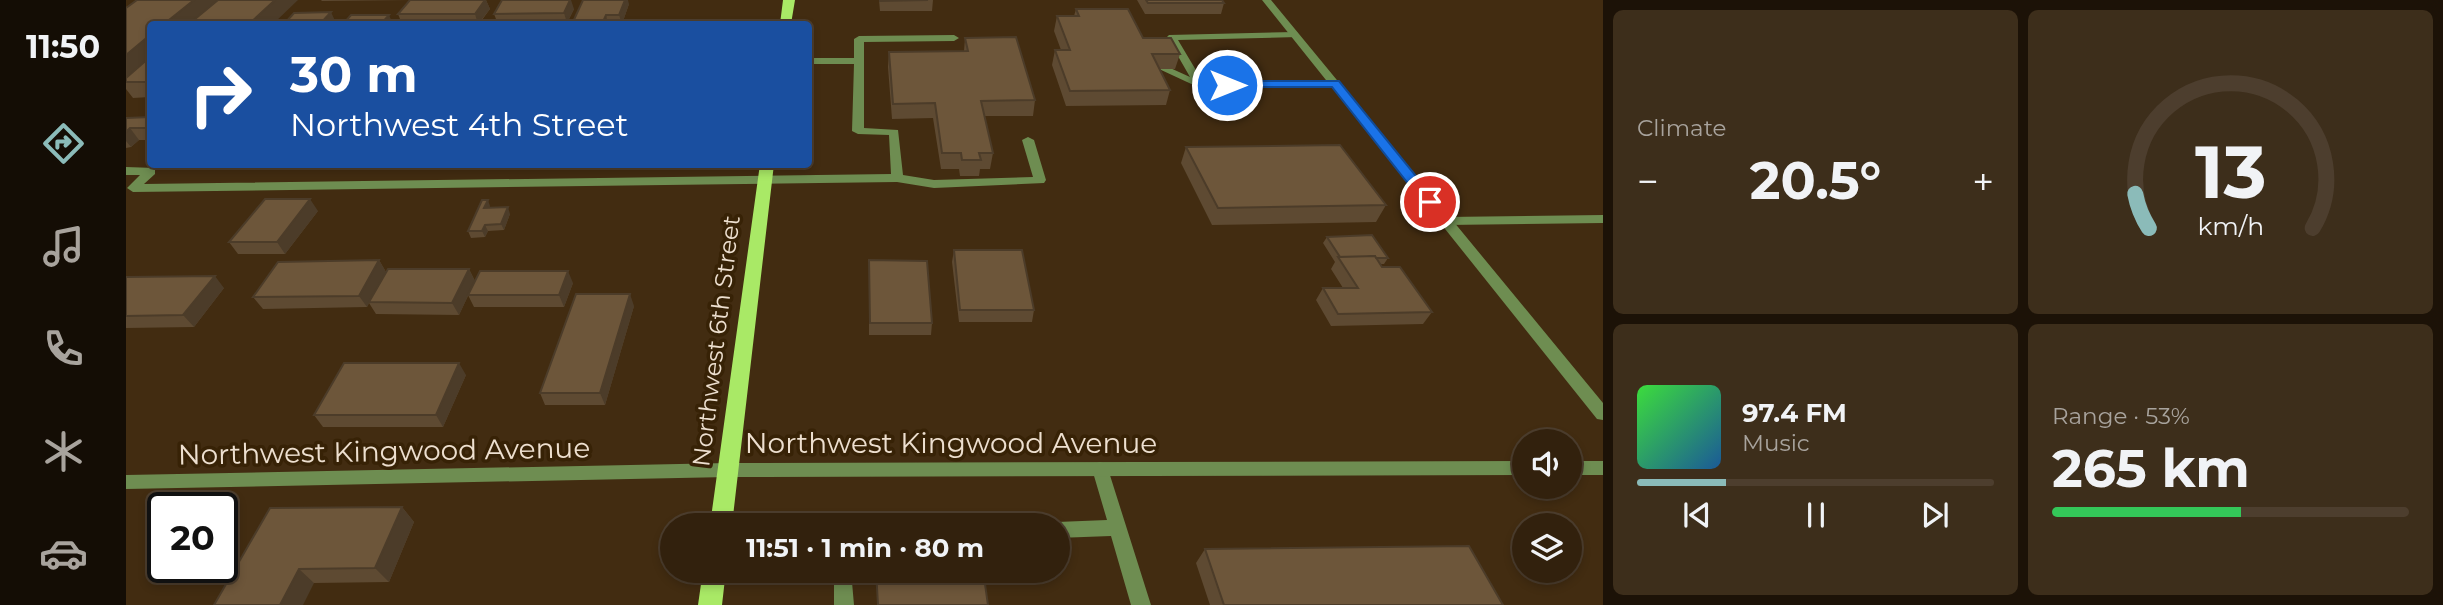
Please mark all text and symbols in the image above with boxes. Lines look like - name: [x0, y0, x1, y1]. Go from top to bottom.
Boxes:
- text: 11:50: [26, 27, 100, 66]
- text: 30 m: [290, 45, 418, 104]
- position arrow: [1190, 48, 1264, 122]
- icon: right: [175, 49, 266, 140]
- text: Northwest 4th Street: [290, 105, 629, 144]
- text: Climate: [1637, 114, 1726, 142]
- icon: directions: [39, 119, 88, 168]
- text: 13: [2195, 128, 2266, 216]
- text: 20.5°: [1750, 149, 1881, 212]
- text: −: [1637, 158, 1659, 205]
- text: +: [1972, 158, 1994, 205]
- pin: [1400, 172, 1460, 232]
- icon: arrive: [1411, 183, 1449, 221]
- text: km/h: [2197, 211, 2264, 241]
- street label: Northwest 6th Street: [686, 214, 746, 468]
- icon: music: [39, 222, 88, 271]
- icon: phone: [39, 324, 88, 373]
- text: 97.4 FM: [1742, 397, 1847, 429]
- text: Range · 53%: [2052, 402, 2190, 430]
- street label: Northwest Kingwood Avenue: [745, 426, 1157, 460]
- icon: climate: [39, 427, 88, 476]
- map controls: [1512, 429, 1582, 583]
- button: sound: [1512, 429, 1582, 499]
- text: Music: [1742, 429, 1810, 457]
- street label: Northwest Kingwood Avenue: [178, 430, 590, 472]
- text: 265 km: [2052, 437, 2250, 500]
- speed limit sign: 20: [147, 492, 238, 583]
- icon: previous: [1678, 496, 1716, 534]
- icon: pause: [1797, 496, 1835, 534]
- icon: next: [1916, 496, 1954, 534]
- button: layers: [1512, 513, 1582, 583]
- icon: car: [39, 529, 88, 578]
- text: 11:51 · 1 min · 80 m: [746, 532, 984, 564]

